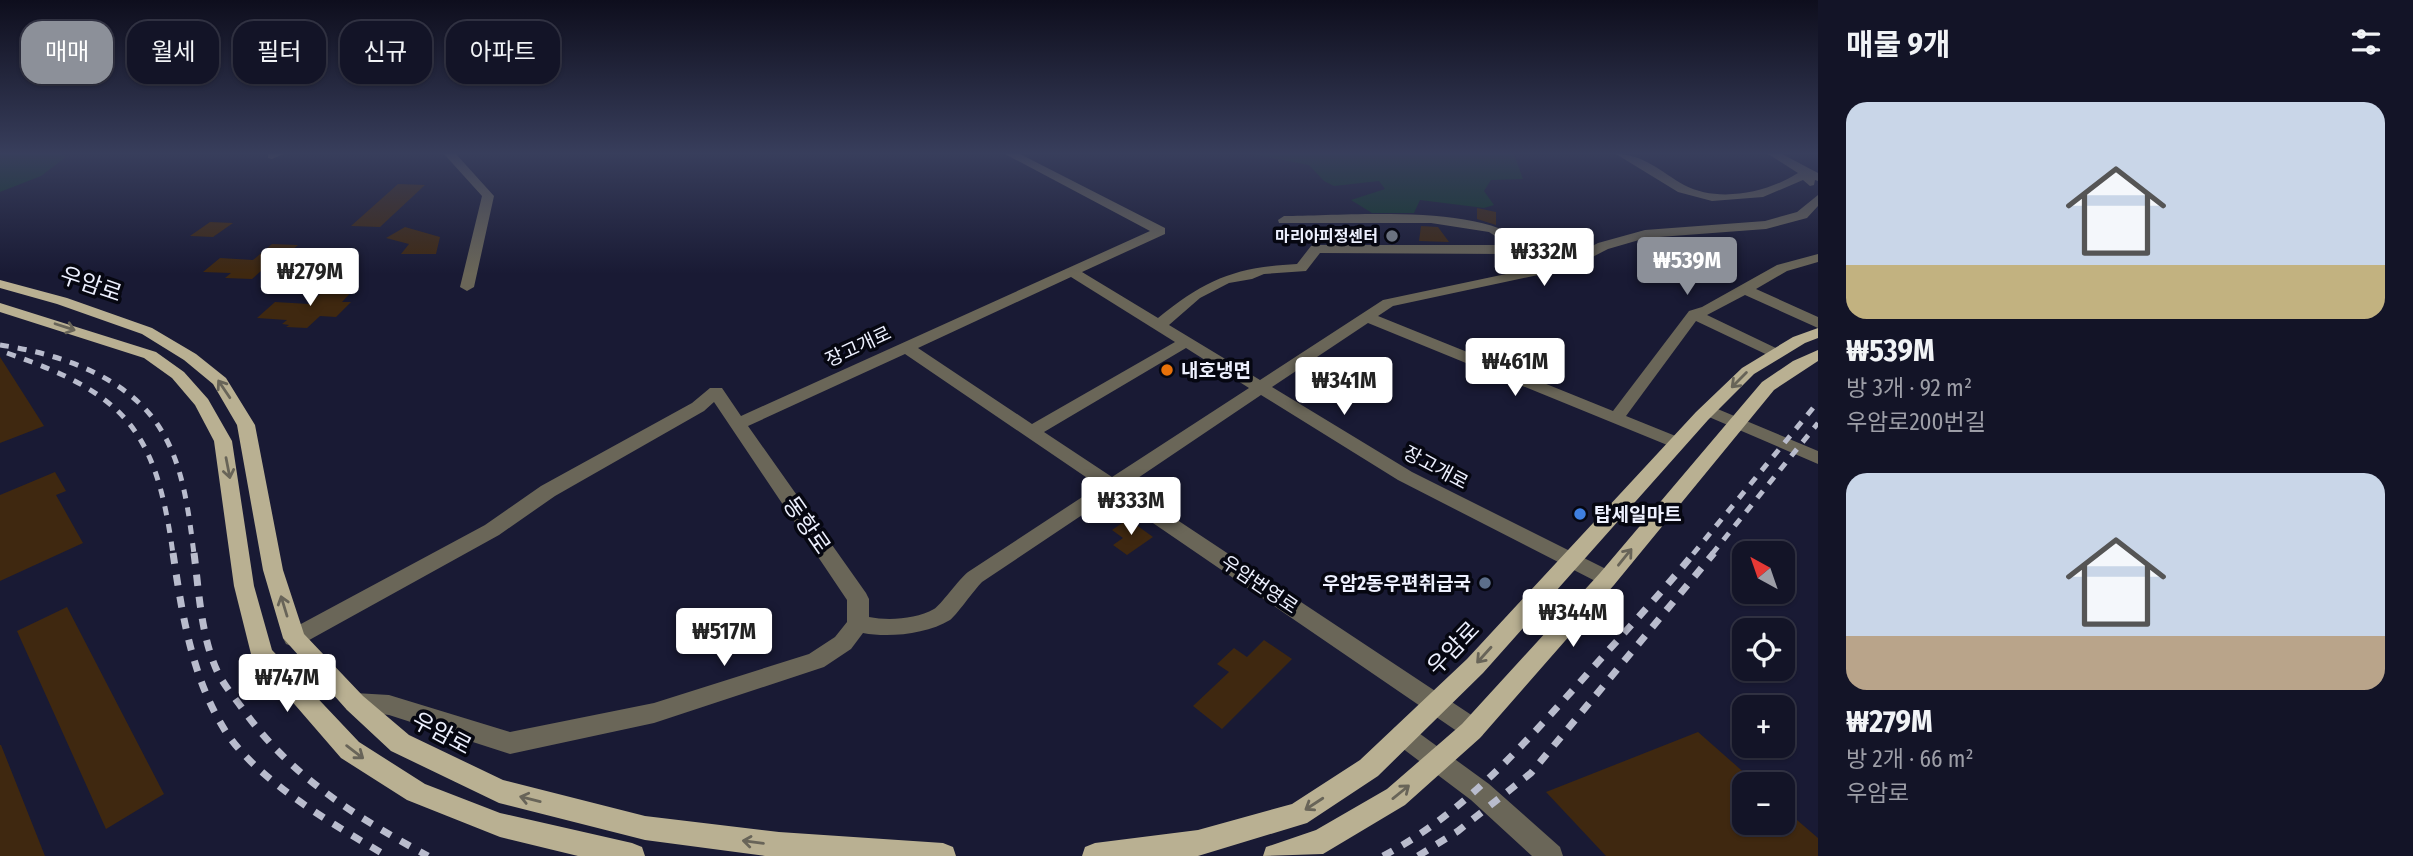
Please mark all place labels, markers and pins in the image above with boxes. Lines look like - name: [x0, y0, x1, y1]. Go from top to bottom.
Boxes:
- place label: 마리아피정센터: [1275, 227, 1378, 246]
- marker: 마리아피정센터: [1384, 228, 1400, 244]
- pin: ₩332M: [1495, 229, 1593, 288]
- pin: ₩539M: [1638, 238, 1736, 297]
- pin: ₩279M: [261, 248, 359, 308]
- pin: ₩461M: [1466, 338, 1564, 398]
- pin: ₩341M: [1295, 358, 1393, 417]
- place label: 내호냉면: [1181, 359, 1251, 382]
- marker: 내호냉면: [1159, 362, 1175, 378]
- pin: ₩333M: [1082, 477, 1180, 537]
- place label: 탑세일마트: [1594, 503, 1681, 526]
- marker: 탑세일마트: [1572, 506, 1588, 522]
- place label: 우암2동우편취급국: [1322, 572, 1471, 595]
- marker: 우암2동우편취급국: [1477, 575, 1493, 591]
- pin: ₩344M: [1524, 590, 1622, 649]
- pin: ₩517M: [675, 608, 773, 668]
- pin: ₩747M: [238, 654, 336, 714]

